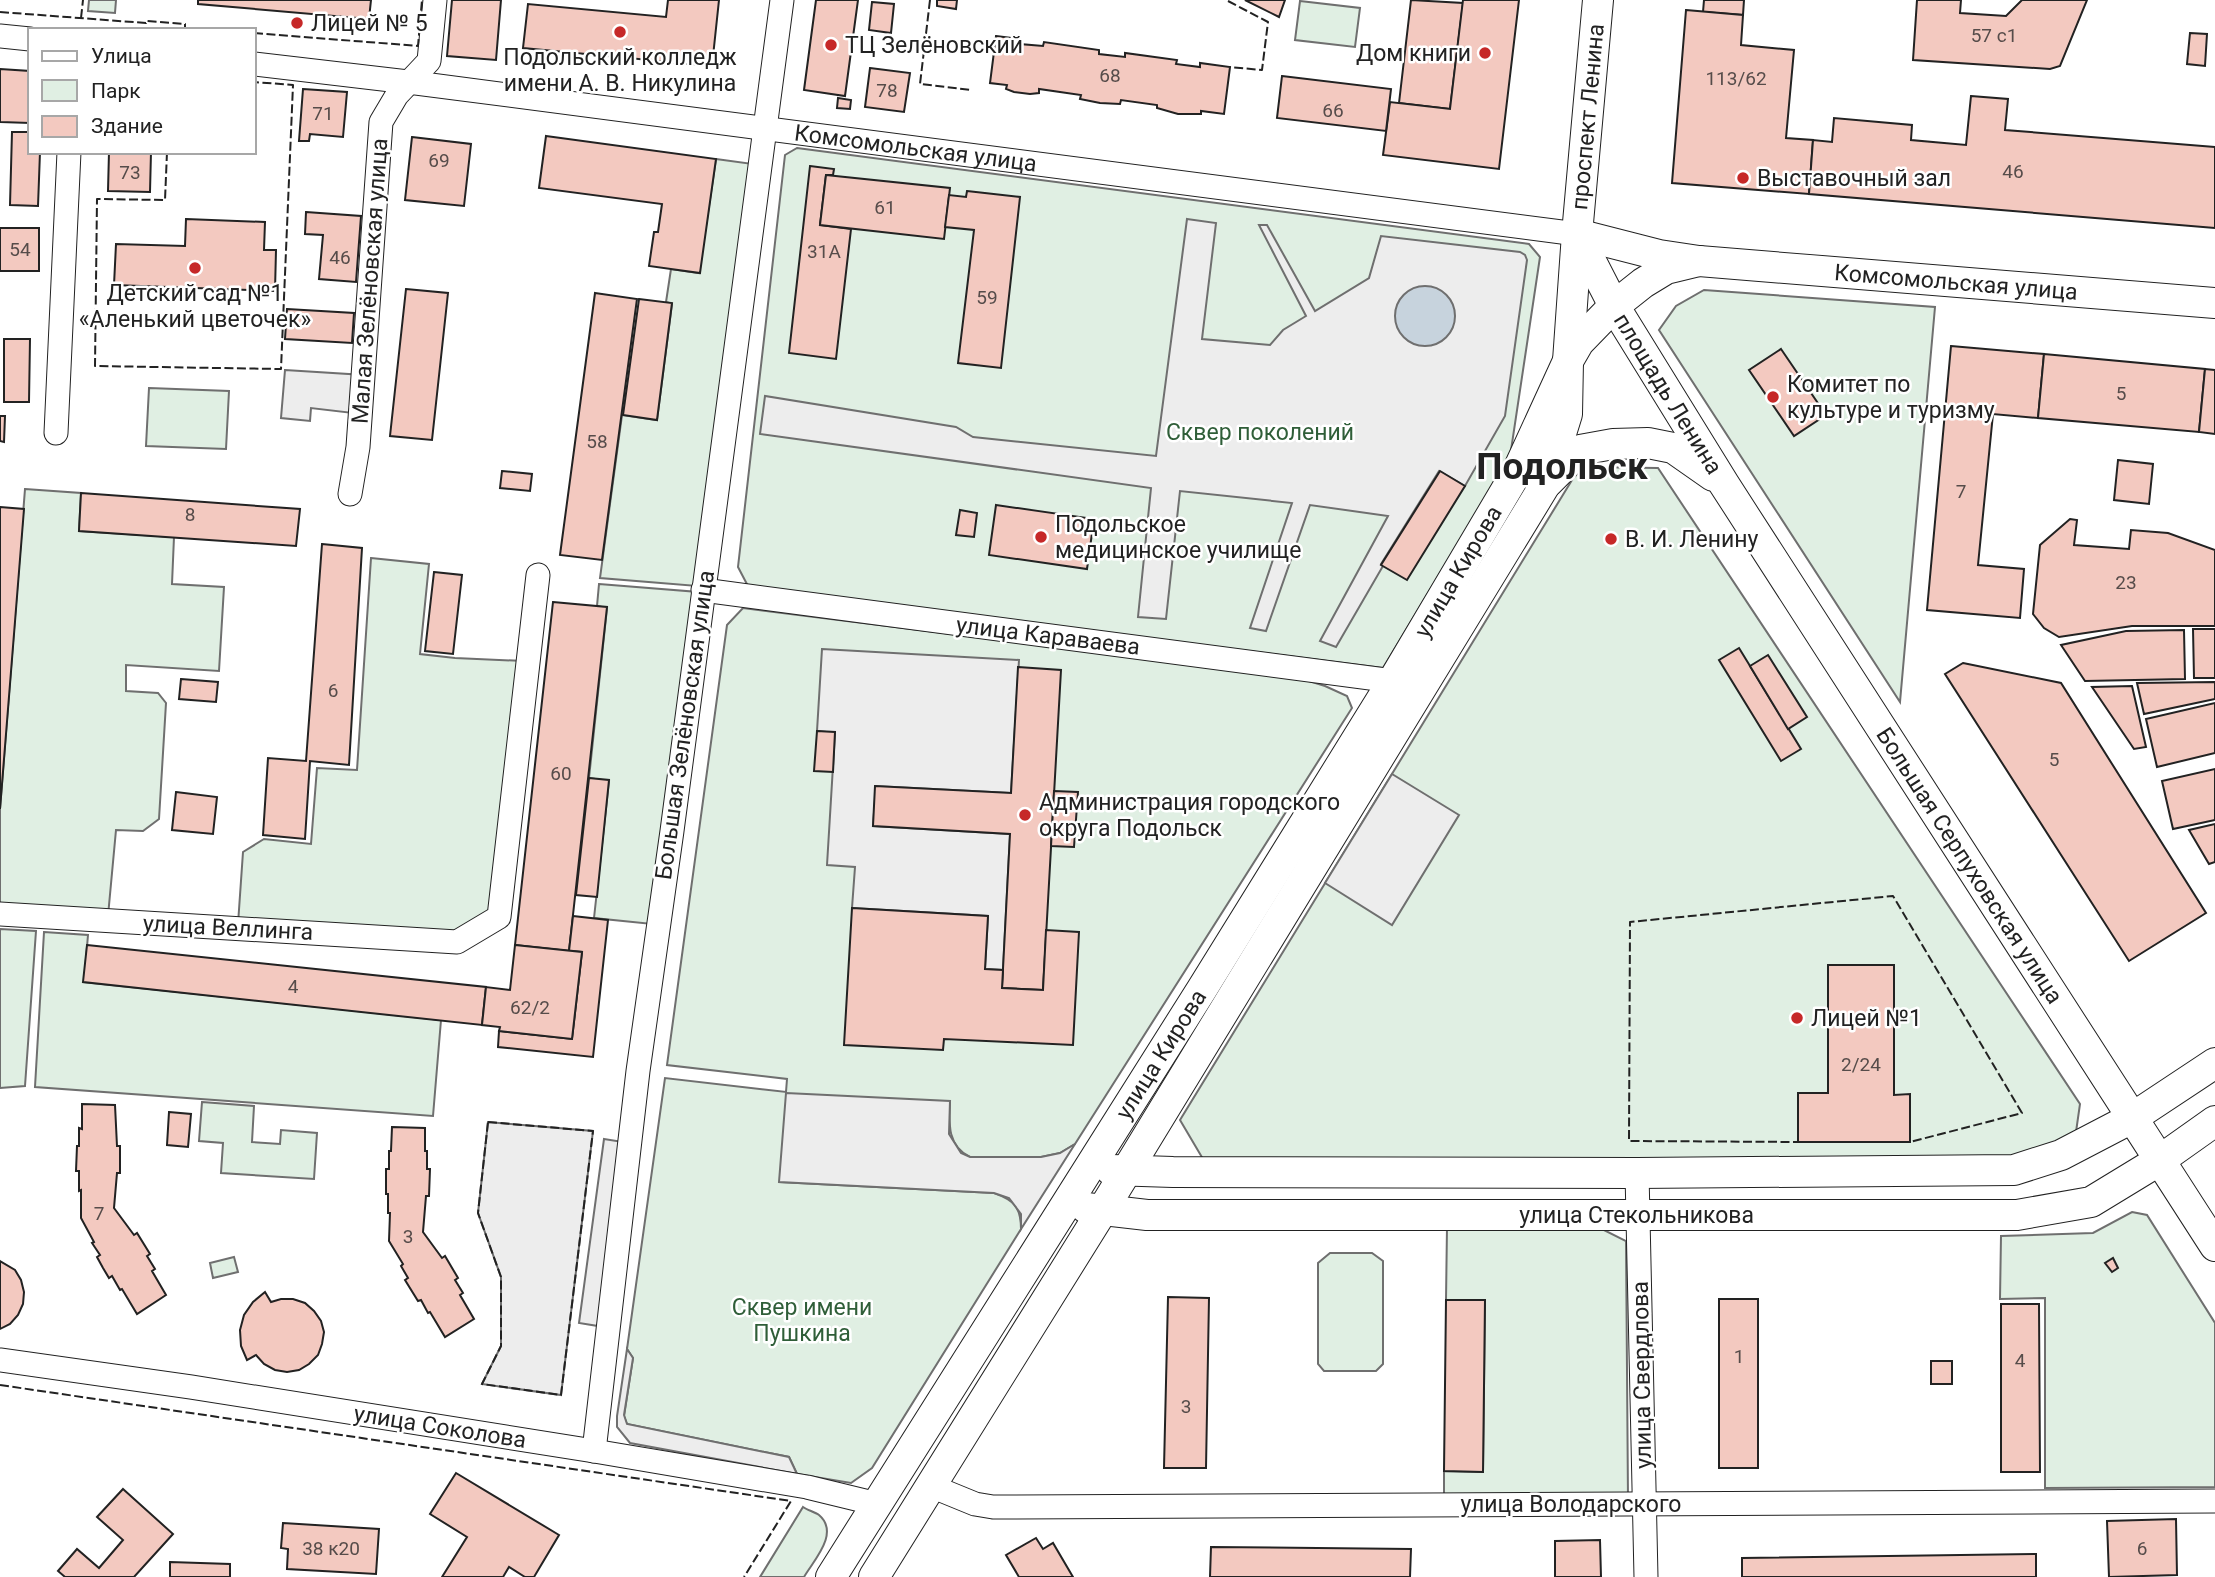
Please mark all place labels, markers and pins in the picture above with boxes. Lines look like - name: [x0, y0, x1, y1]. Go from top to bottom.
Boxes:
- place label: Лицей № 5: [311, 10, 428, 37]
- marker: Лицей № 5: [289, 15, 305, 31]
- marker: Подольский колледж имени А. В. Никулина: [612, 24, 628, 40]
- place label: ТЦ Зелёновский: [845, 32, 1023, 59]
- marker: ТЦ Зелёновский: [823, 37, 839, 53]
- place label: Дом книги: [1356, 40, 1471, 67]
- place label: Подольский колледж имени А. В. Никулина: [503, 44, 737, 97]
- marker: Дом книги: [1477, 45, 1493, 61]
- place label: Выставочный зал: [1757, 165, 1951, 192]
- marker: Выставочный зал: [1735, 170, 1751, 186]
- marker: Детский сад №1 «Аленький цветочек»: [187, 260, 203, 276]
- place label: Детский сад №1 «Аленький цветочек»: [79, 280, 311, 333]
- place label: Комитет по культуре и туризму: [1787, 371, 1995, 424]
- marker: Комитет по культуре и туризму: [1765, 389, 1781, 405]
- place label: Подольское медицинское училище: [1055, 511, 1301, 564]
- place label: В. И. Ленину: [1625, 526, 1759, 553]
- marker: Подольское медицинское училище: [1033, 529, 1049, 545]
- marker: В. И. Ленину: [1603, 531, 1619, 547]
- place label: Администрация городского округа Подольск: [1039, 789, 1340, 842]
- marker: Администрация городского округа Подольск: [1017, 807, 1033, 823]
- place label: Лицeй №1: [1811, 1005, 1922, 1032]
- marker: Лицeй №1: [1789, 1010, 1805, 1026]

